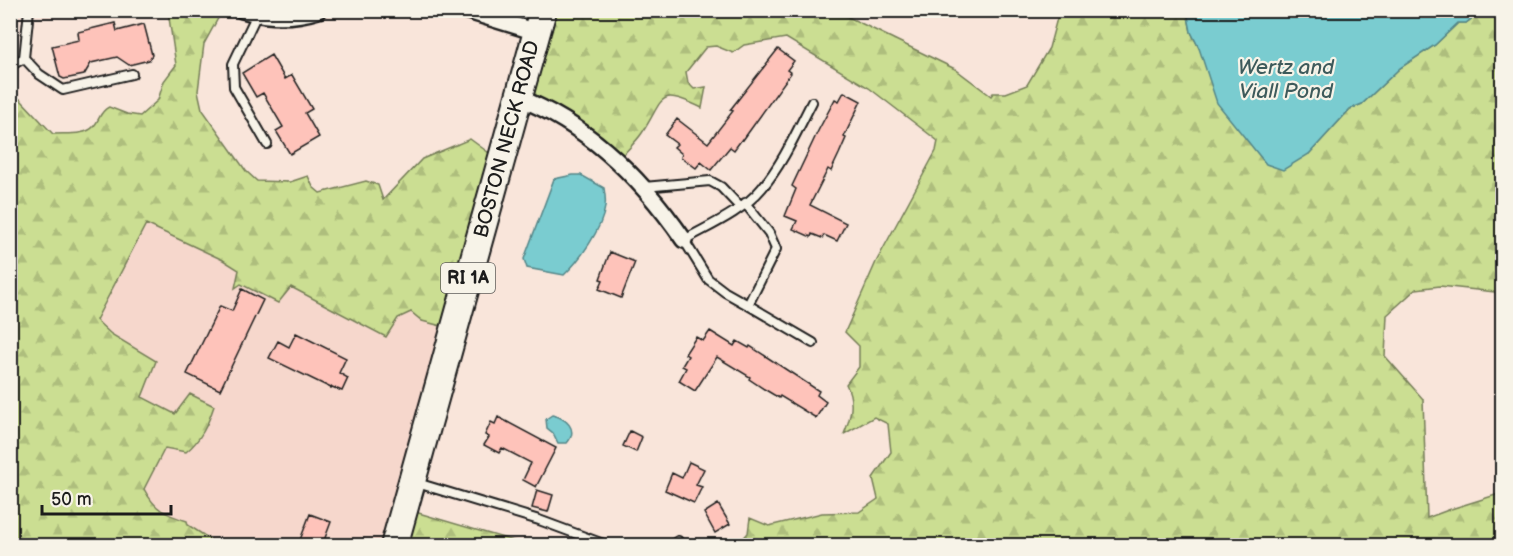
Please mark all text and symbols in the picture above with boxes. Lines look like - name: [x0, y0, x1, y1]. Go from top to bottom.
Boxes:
- street label: BOSTON NECK ROAD: [469, 38, 545, 240]
- water label: Wertz and Viall Pond: [1238, 55, 1335, 104]
- road number: RI 1A: [441, 263, 495, 293]
- scale bar: [42, 478, 171, 516]
- text: 50 m: [51, 489, 92, 510]

